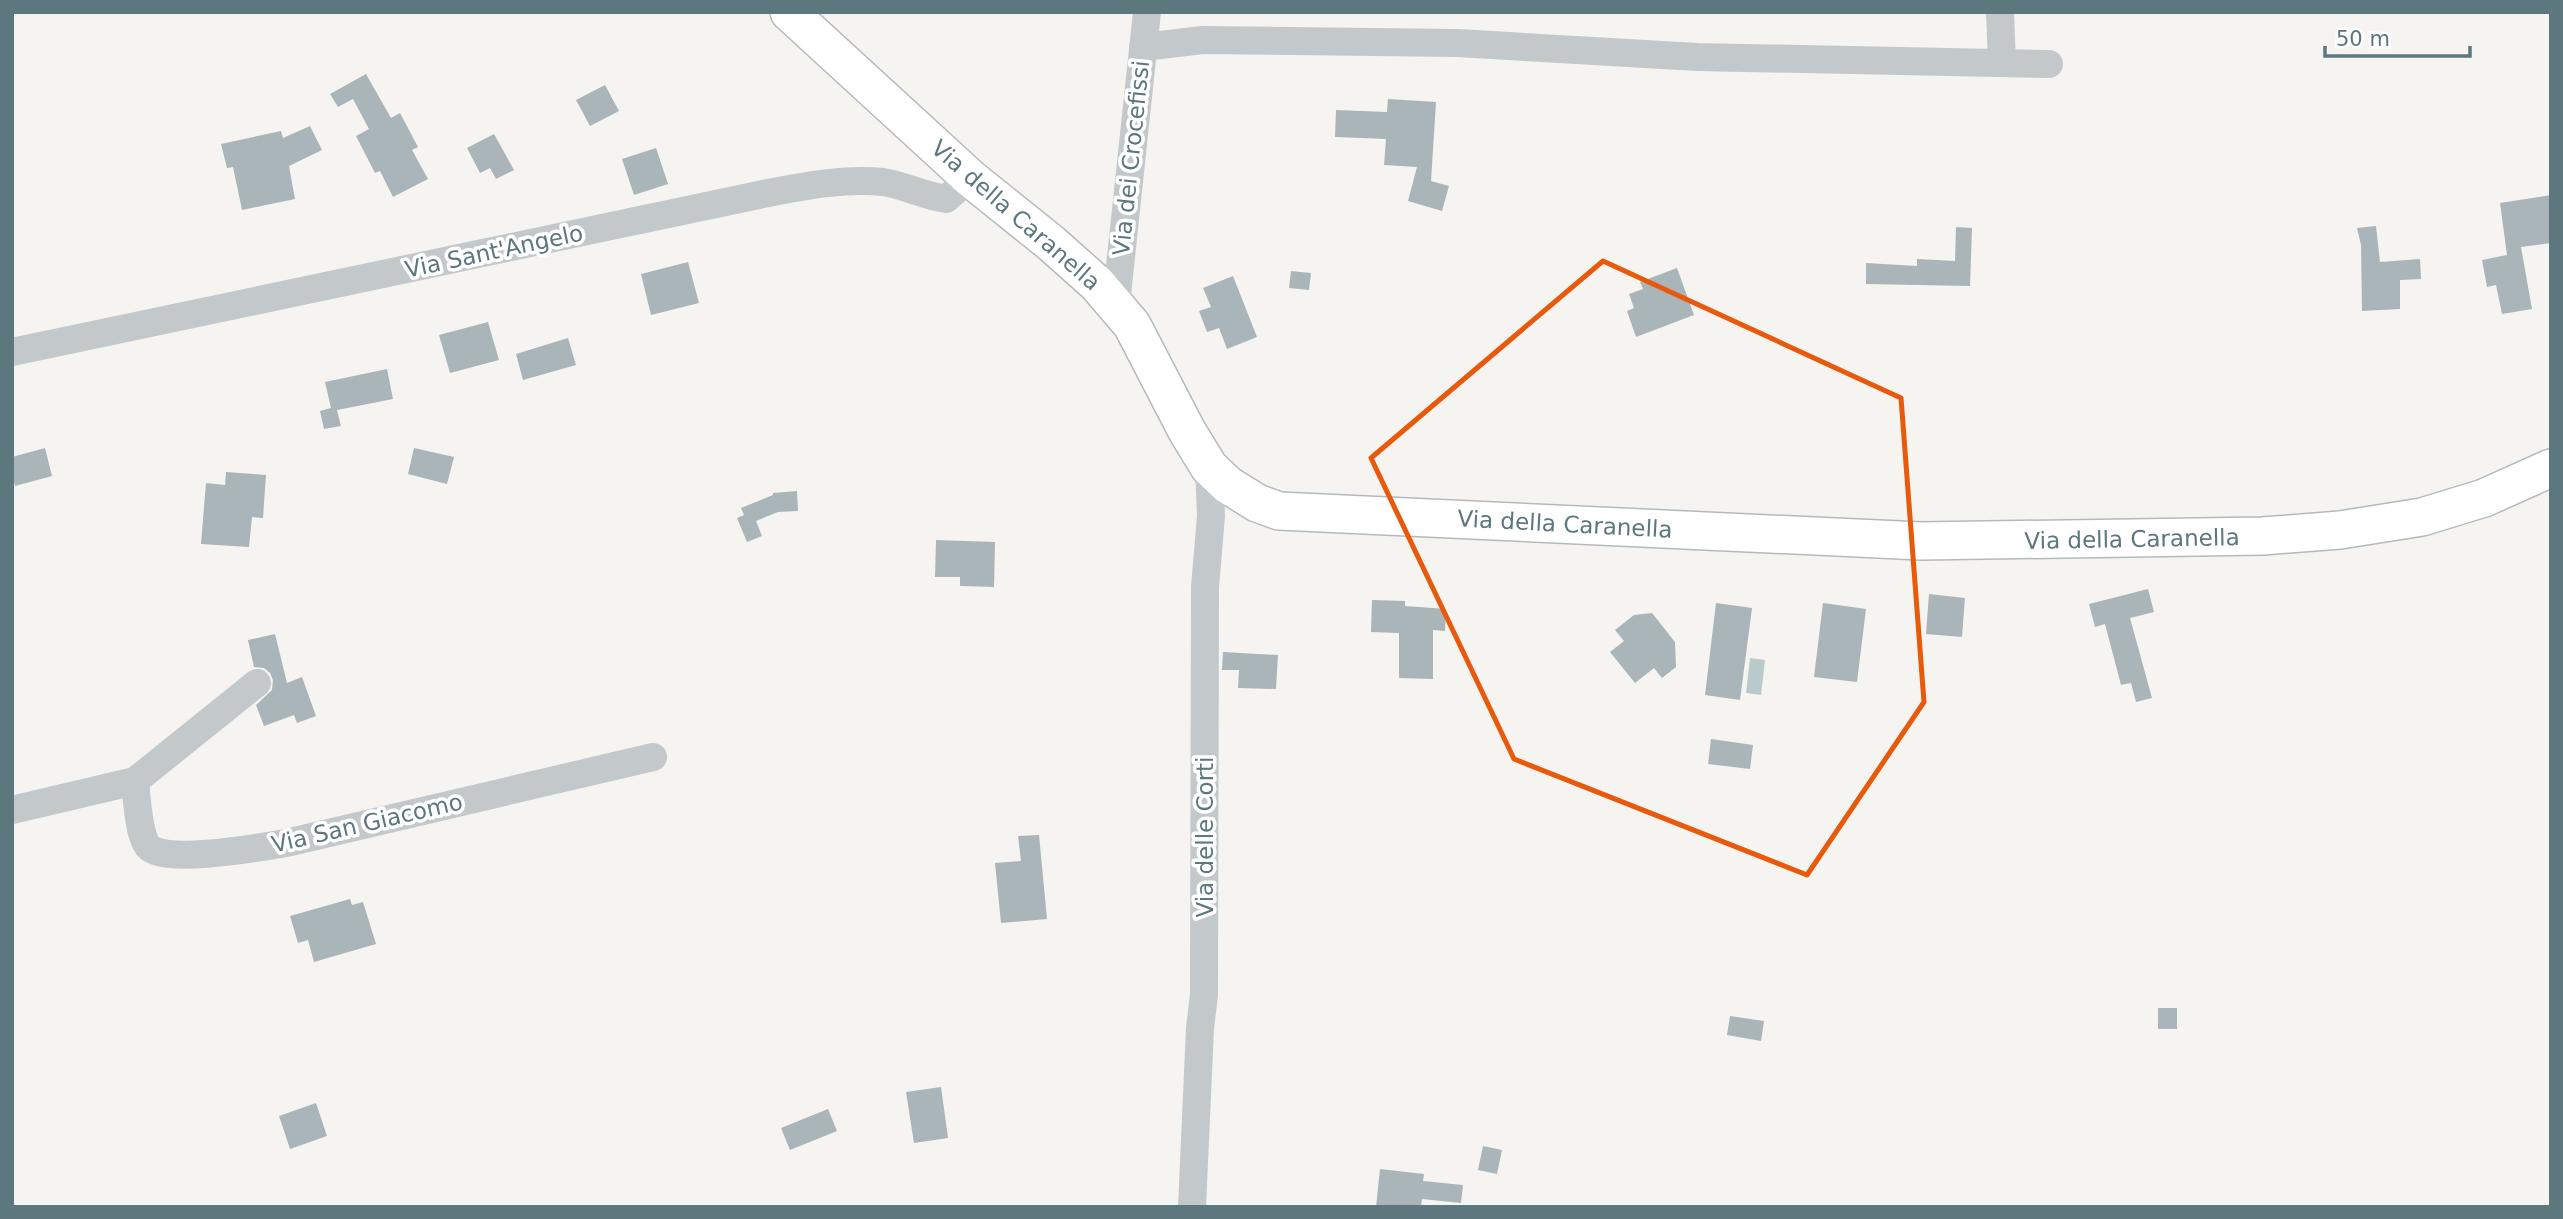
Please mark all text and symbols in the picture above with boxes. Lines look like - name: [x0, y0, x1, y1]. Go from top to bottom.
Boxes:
- scale bar: [2325, 14, 2470, 58]
- text: 50 m: [2336, 27, 2390, 51]
- street label: Via dei Crocefissi: [1108, 59, 1154, 257]
- street label: Via della Caranella: [926, 135, 1106, 295]
- street label: Via Sant'Angelo: [403, 219, 585, 283]
- street label: Via della Caranella: [1457, 505, 1673, 543]
- street label: Via della Caranella: [2024, 524, 2240, 554]
- street label: Via delle Corti: [1192, 756, 1218, 918]
- street label: Via San Giacomo: [269, 788, 465, 858]

